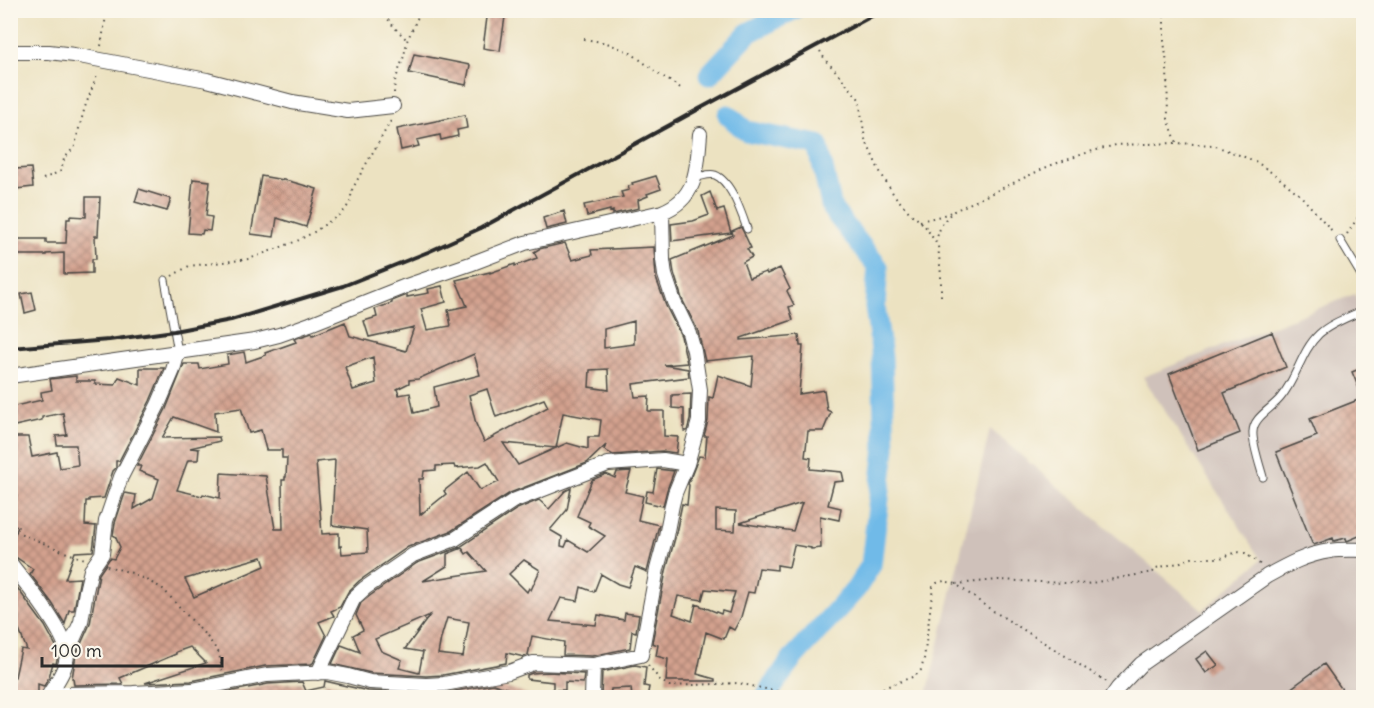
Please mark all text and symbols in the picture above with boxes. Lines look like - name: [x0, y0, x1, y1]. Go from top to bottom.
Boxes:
- scale bar: [42, 630, 222, 668]
- text: 100 m: [51, 639, 102, 662]

